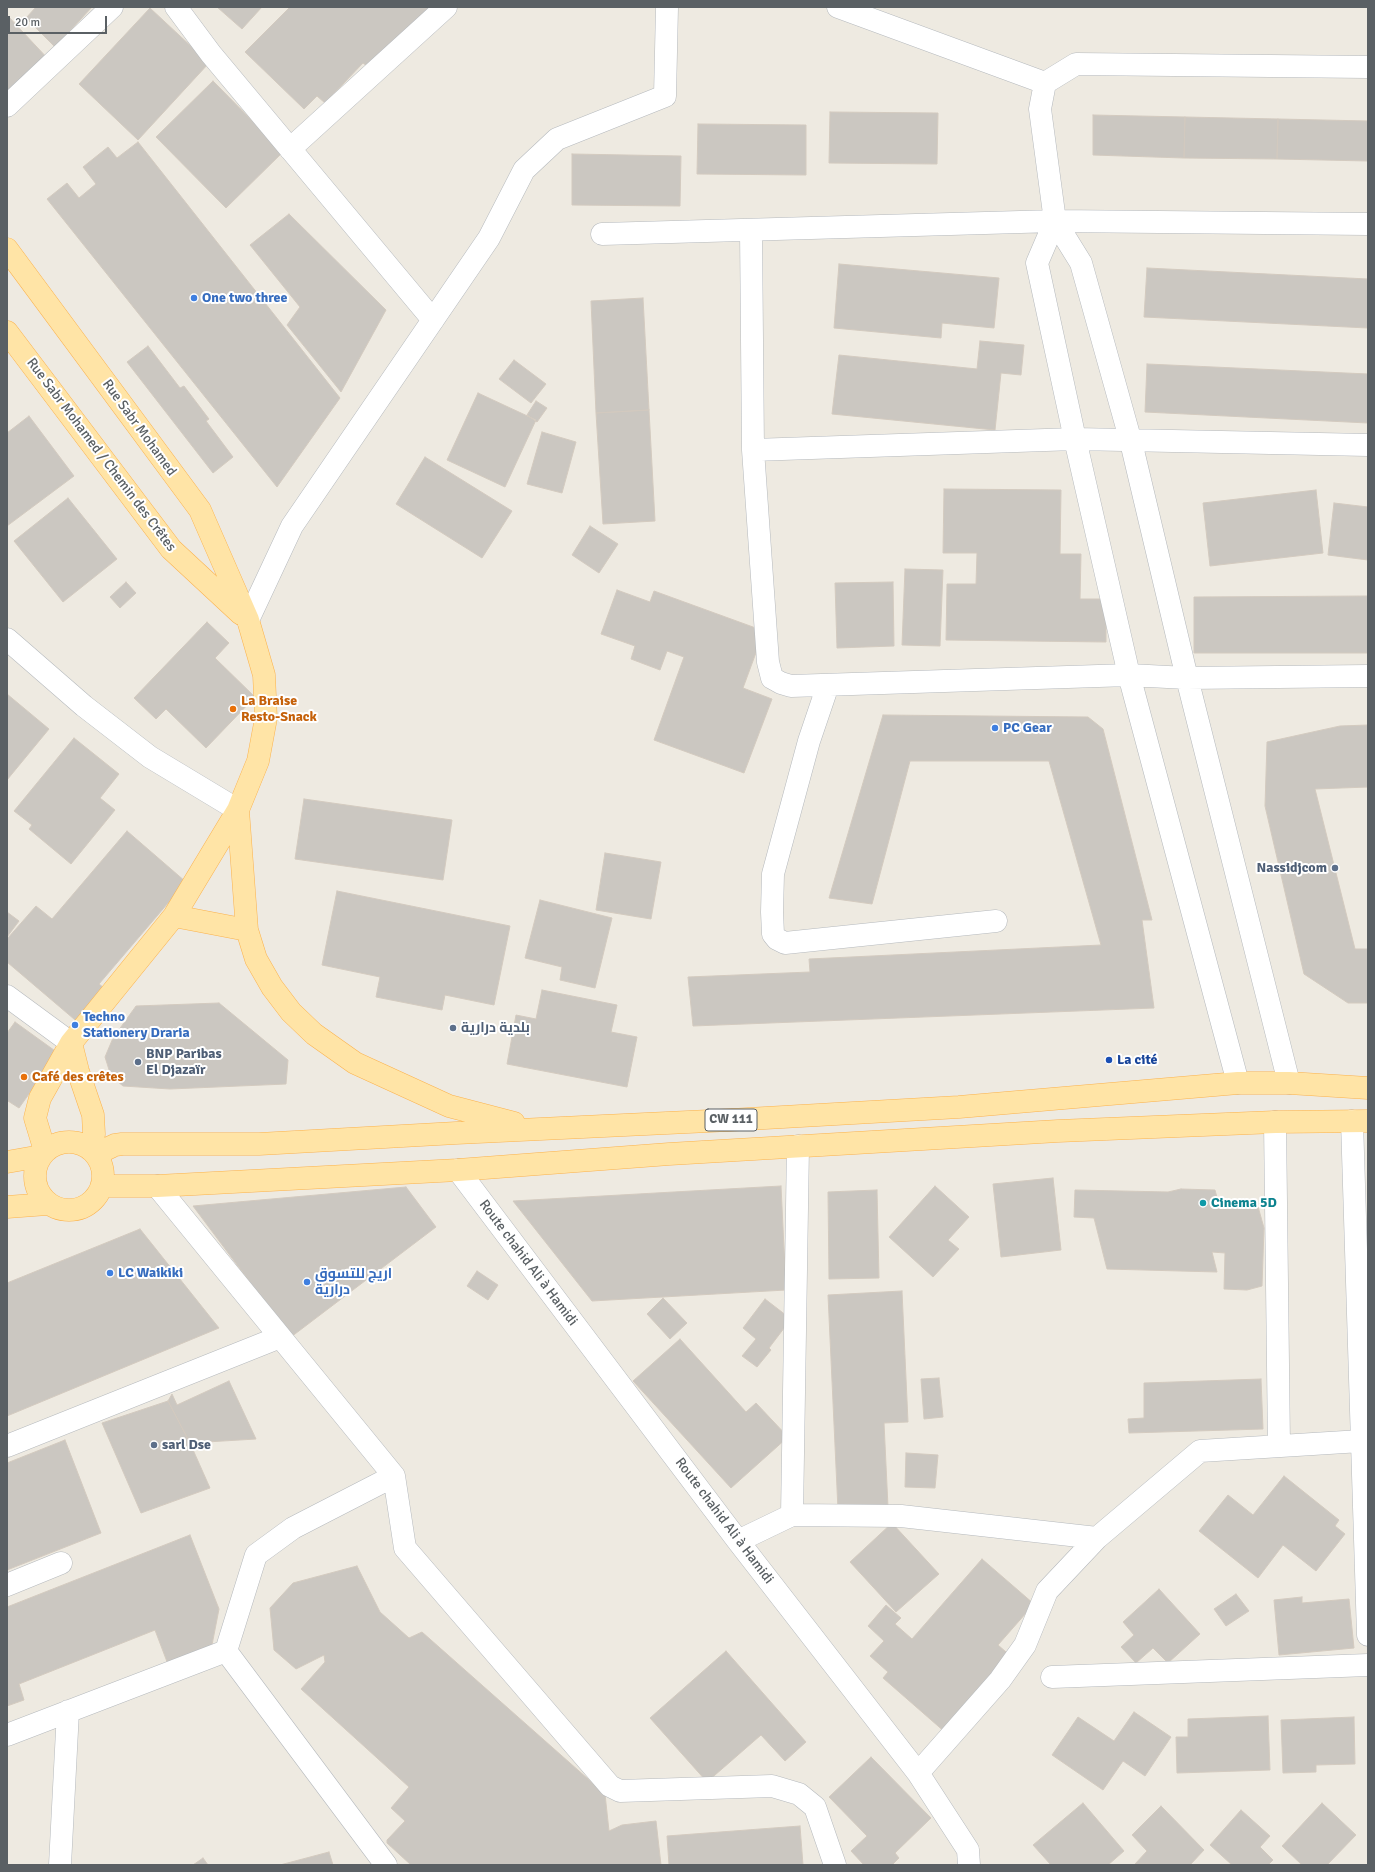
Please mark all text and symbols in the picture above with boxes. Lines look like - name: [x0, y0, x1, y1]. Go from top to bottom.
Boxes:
- scale bar: [10, 8, 109, 34]
- text: 20 m: [15, 15, 40, 30]
- place label: One two three: [202, 290, 288, 306]
- marker: One two three: [189, 293, 199, 303]
- street label: Rue Sabr Mohamed / Chemin des Crêtes: [23, 355, 179, 555]
- street label: Rue Sabr Mohamed: [98, 376, 180, 480]
- place label: La Braise Resto-Snack: [241, 693, 317, 726]
- marker: La Braise Resto-Snack: [228, 704, 238, 714]
- place label: PC Gear: [1003, 720, 1052, 736]
- marker: PC Gear: [990, 723, 1000, 733]
- place label: Nassidjcom: [1256, 860, 1327, 876]
- marker: Nassidjcom: [1330, 863, 1340, 873]
- place label: Techno Stationery Draria: [83, 1009, 190, 1042]
- marker: Techno Stationery Draria: [70, 1020, 80, 1030]
- place label: بلدية درارية: [461, 1020, 530, 1036]
- marker: بلدية درارية: [448, 1023, 458, 1033]
- place label: BNP Paribas El Djazaïr: [146, 1046, 222, 1078]
- place label: La cité: [1117, 1052, 1158, 1068]
- marker: La cité: [1104, 1055, 1114, 1065]
- marker: BNP Paribas El Djazaïr: [133, 1057, 143, 1067]
- place label: Café des crêtes: [32, 1069, 124, 1085]
- marker: Café des crêtes: [19, 1072, 29, 1082]
- road number: CW 111: [705, 1109, 757, 1131]
- place label: Cinema 5D: [1211, 1195, 1277, 1211]
- street label: Route chahid Ali à Hamidi: [475, 1197, 581, 1329]
- marker: Cinema 5D: [1198, 1198, 1208, 1208]
- place label: LC Waikiki: [118, 1265, 183, 1281]
- place label: اريج للتسوق درارية: [315, 1266, 392, 1298]
- marker: LC Waikiki: [105, 1268, 115, 1278]
- marker: اريج للتسوق درارية: [302, 1277, 312, 1287]
- place label: sarl Dse: [162, 1437, 211, 1453]
- marker: sarl Dse: [149, 1440, 159, 1450]
- street label: Route chahid Ali à Hamidi: [671, 1455, 777, 1587]

